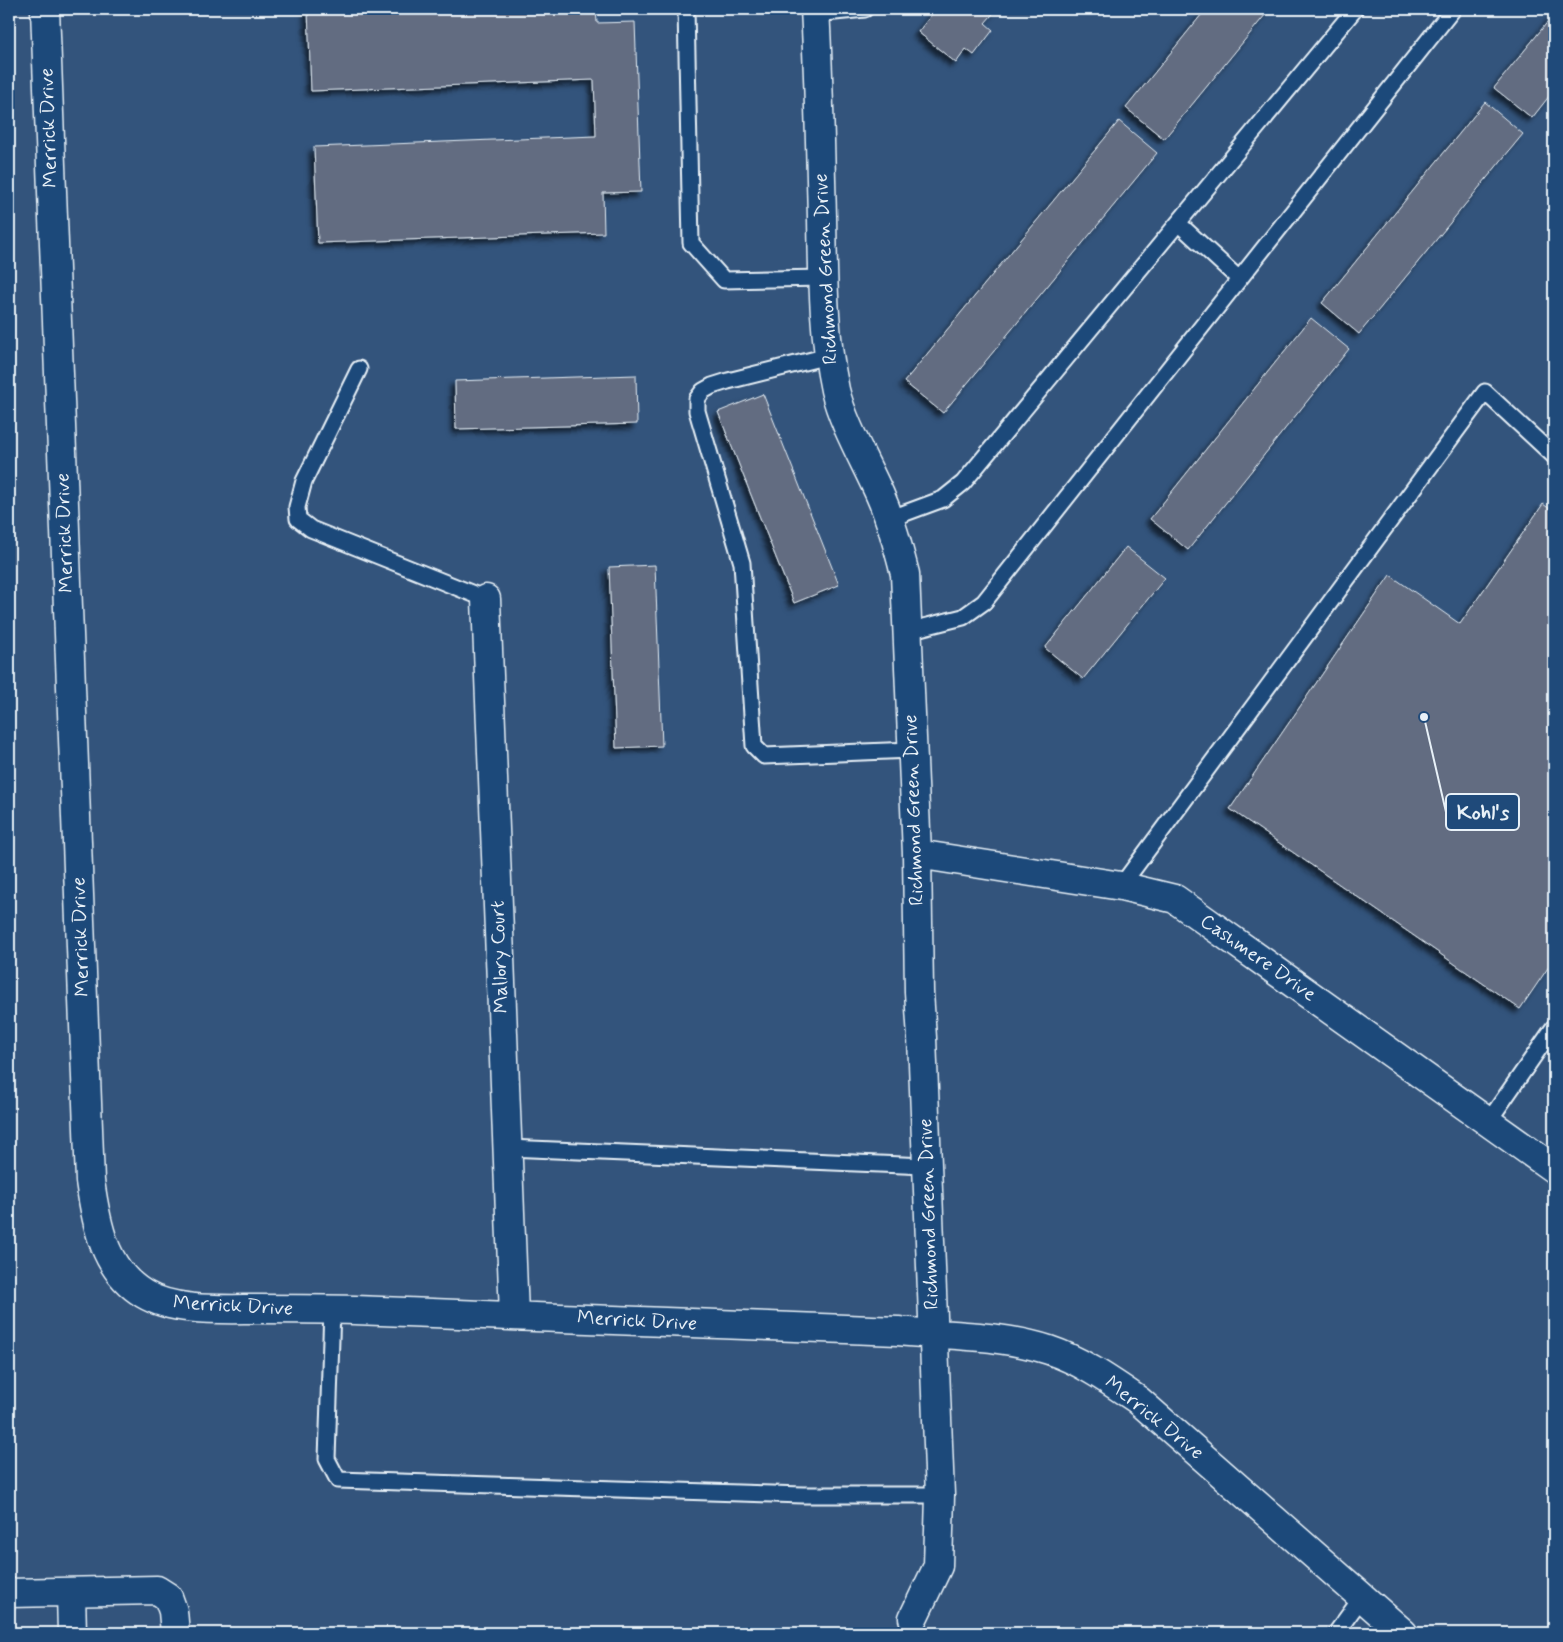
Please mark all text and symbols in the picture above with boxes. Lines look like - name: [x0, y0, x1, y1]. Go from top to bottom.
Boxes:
- street label: Merrick Drive: [33, 67, 65, 189]
- street label: Richmond Green Drive: [808, 173, 844, 365]
- street label: Merrick Drive: [49, 472, 81, 594]
- street label: Richmond Green Drive: [897, 714, 931, 906]
- callout: Kohl's: [1446, 794, 1519, 830]
- text: Kohl's: [1457, 799, 1510, 827]
- street label: Merrick Drive: [65, 876, 97, 998]
- street label: Mallory Court: [485, 900, 515, 1014]
- street label: Cashmere Drive: [1194, 908, 1322, 1008]
- street label: Richmond Green Drive: [912, 1118, 946, 1310]
- street label: Merrick Drive: [172, 1289, 294, 1323]
- street label: Merrick Drive: [576, 1304, 698, 1338]
- street label: Merrick Drive: [1099, 1370, 1209, 1466]

